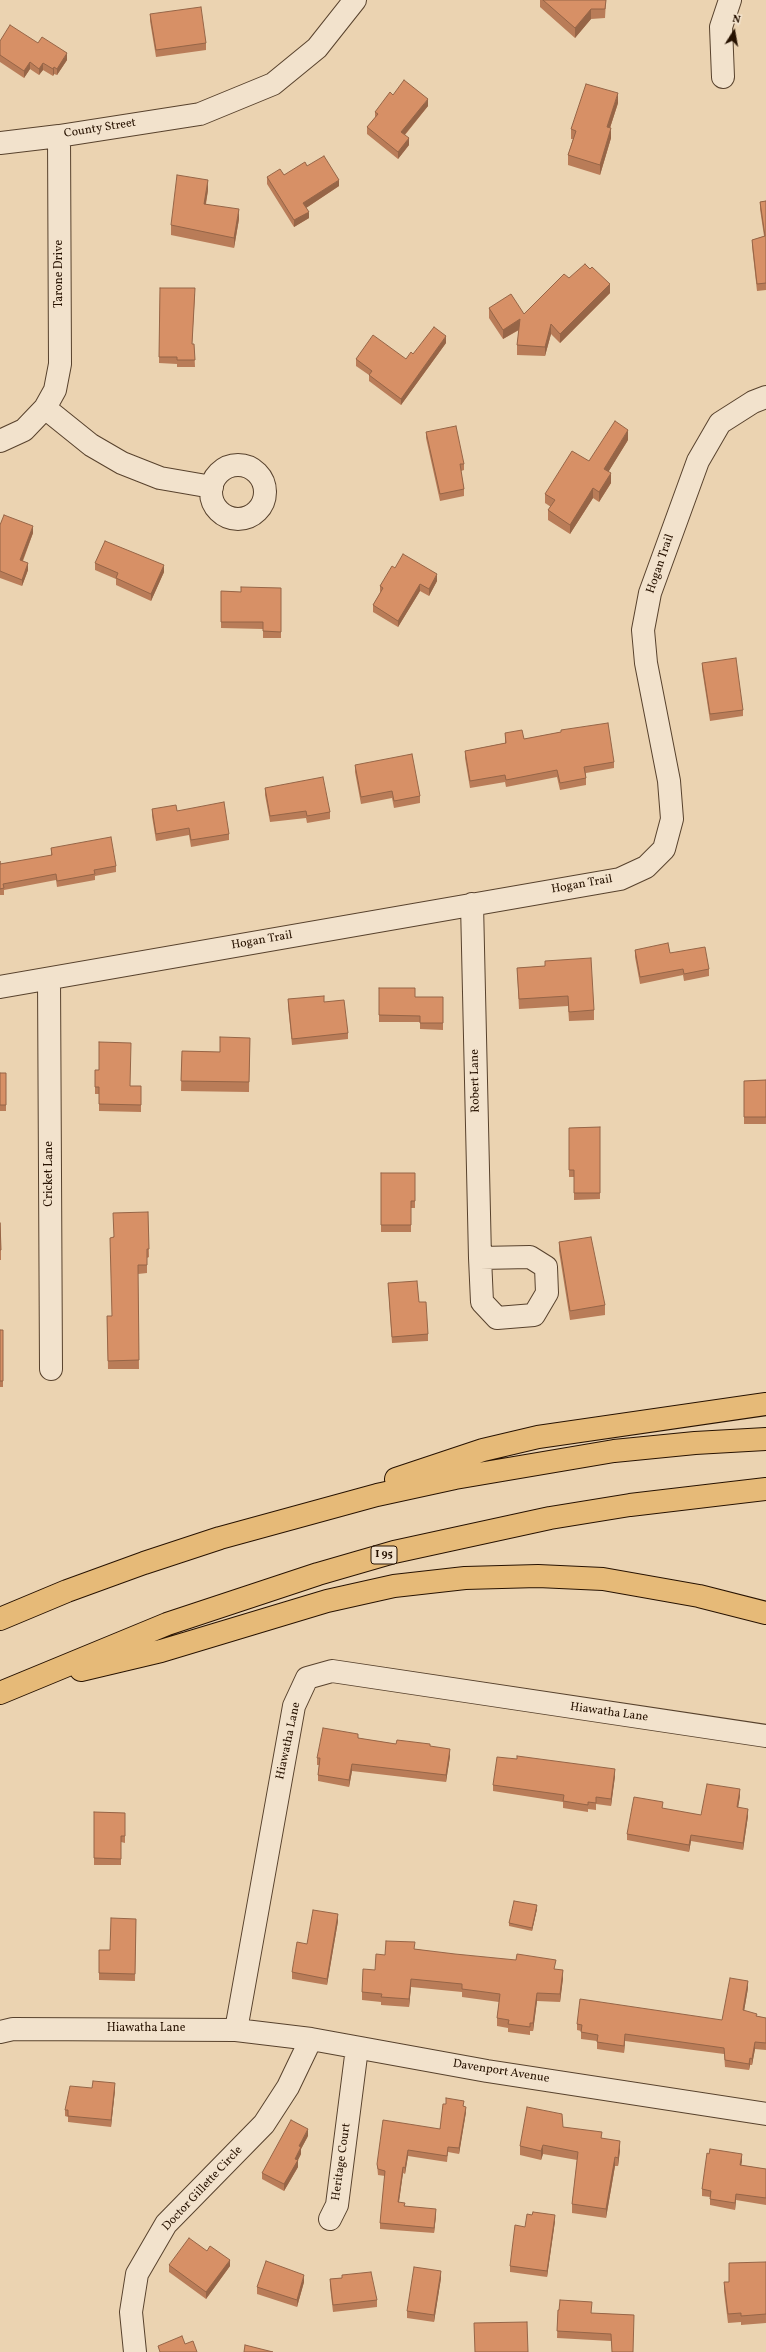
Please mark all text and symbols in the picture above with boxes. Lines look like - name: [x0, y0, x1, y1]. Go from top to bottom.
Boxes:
- north arrow: [714, 12, 754, 52]
- text: N: [731, 12, 742, 28]
- street label: County Street: [63, 116, 137, 142]
- street label: Tarone Drive: [53, 240, 67, 308]
- street label: Hogan Trail: [644, 532, 678, 596]
- street label: Hogan Trail: [550, 873, 614, 897]
- street label: Hogan Trail: [230, 929, 294, 953]
- street label: Robert Lane: [468, 1049, 484, 1113]
- street label: Cricket Lane: [43, 1141, 57, 1207]
- road number: I 95: [371, 1546, 397, 1564]
- street label: Hiawatha Lane: [569, 1700, 649, 1726]
- street label: Hiawatha Lane: [274, 1701, 304, 1781]
- street label: Hiawatha Lane: [107, 2022, 185, 2036]
- street label: Davenport Avenue: [452, 2057, 550, 2087]
- street label: Heritage Court: [329, 2122, 355, 2202]
- street label: Doctor Gillette Circle: [160, 2144, 246, 2234]

